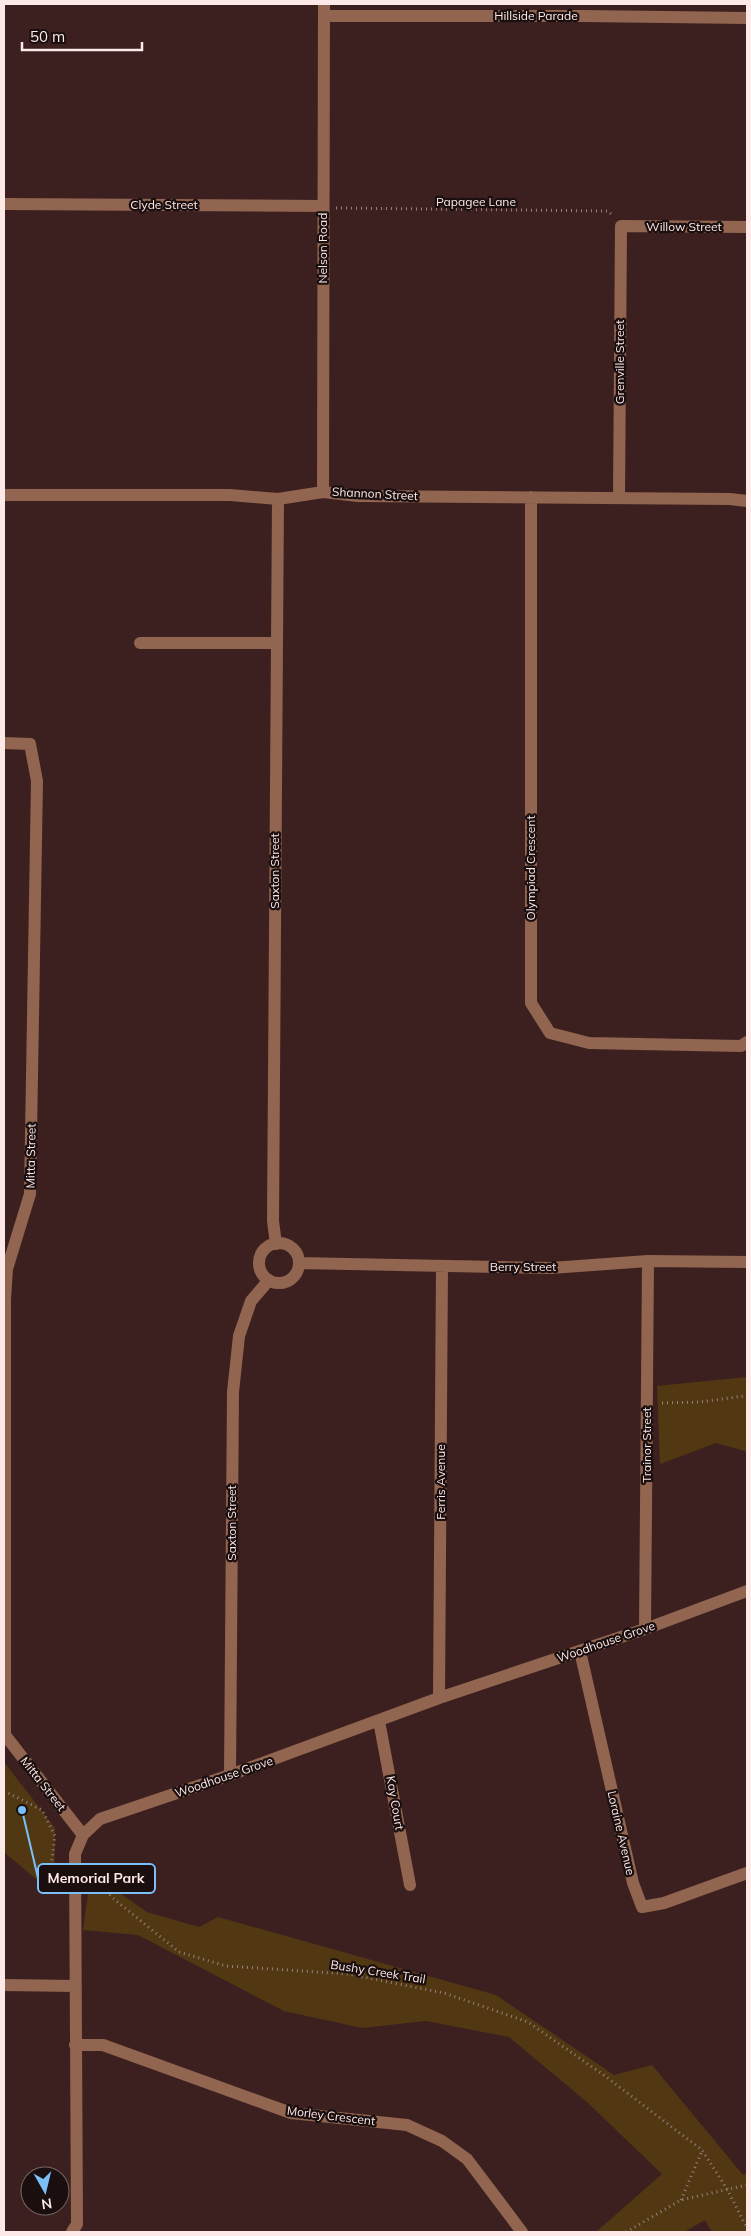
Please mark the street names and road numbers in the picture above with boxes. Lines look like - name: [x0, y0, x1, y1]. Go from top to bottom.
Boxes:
- street label: Hillside Parade: [494, 8, 578, 23]
- street label: Papagee Lane: [436, 194, 516, 209]
- street label: Clyde Street: [130, 197, 198, 212]
- street label: Nelson Road: [315, 213, 330, 283]
- street label: Willow Street: [646, 219, 722, 234]
- street label: Grenville Street: [612, 320, 627, 404]
- street label: Shannon Street: [332, 484, 418, 503]
- street label: Olympiad Crescent: [523, 815, 538, 921]
- street label: Saxton Street: [267, 833, 282, 909]
- street label: Mitta Street: [22, 1123, 39, 1189]
- street label: Berry Street: [490, 1259, 556, 1274]
- street label: Trainor Street: [639, 1407, 654, 1483]
- street label: Ferris Avenue: [433, 1444, 448, 1520]
- street label: Saxton Street: [224, 1485, 239, 1561]
- street label: Woodhouse Grove: [555, 1618, 657, 1665]
- street label: Mitta Street: [17, 1753, 69, 1814]
- street label: Woodhouse Grove: [173, 1753, 275, 1800]
- street label: Kay Court: [383, 1775, 408, 1831]
- street label: Loraine Avenue: [604, 1789, 638, 1877]
- street label: Bushy Creek Trail: [330, 1957, 427, 1986]
- street label: Morley Crescent: [286, 2103, 376, 2128]

